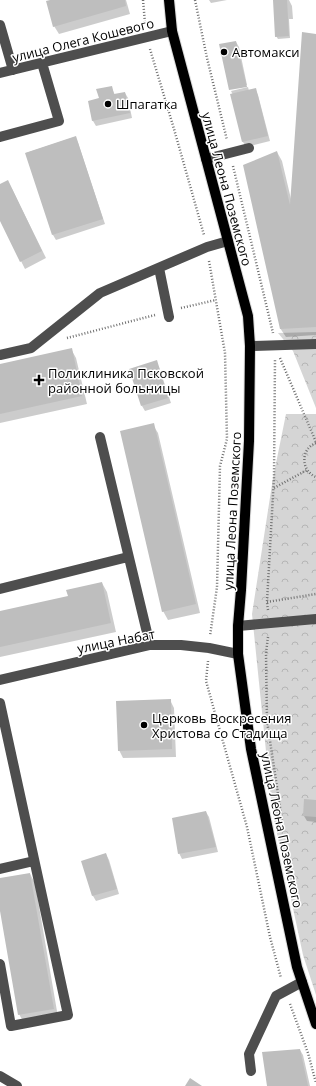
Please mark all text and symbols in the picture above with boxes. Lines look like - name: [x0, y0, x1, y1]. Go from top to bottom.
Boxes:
- street label: улица Олега Кошевого: [10, 14, 156, 66]
- place label: Автомакси: [232, 43, 300, 61]
- marker: Автомакси: [219, 47, 229, 57]
- place label: Шпагатка: [116, 95, 178, 113]
- marker: Шпагатка: [103, 99, 113, 109]
- street label: улица Леона Поземского: [198, 110, 256, 268]
- place label: Поликлиника Псковской районной больницы: [48, 364, 204, 397]
- marker: Поликлиника Псковской районной больницы: [33, 374, 45, 386]
- street label: улица Леона Поземского: [219, 431, 245, 591]
- street label: улица Набат: [76, 625, 156, 657]
- place label: Церковь Воскресения Христова со Стадища: [152, 709, 292, 742]
- marker: Церковь Воскресения Христова со Стадища: [139, 720, 149, 730]
- street label: улица Леона Поземского: [257, 751, 307, 910]

